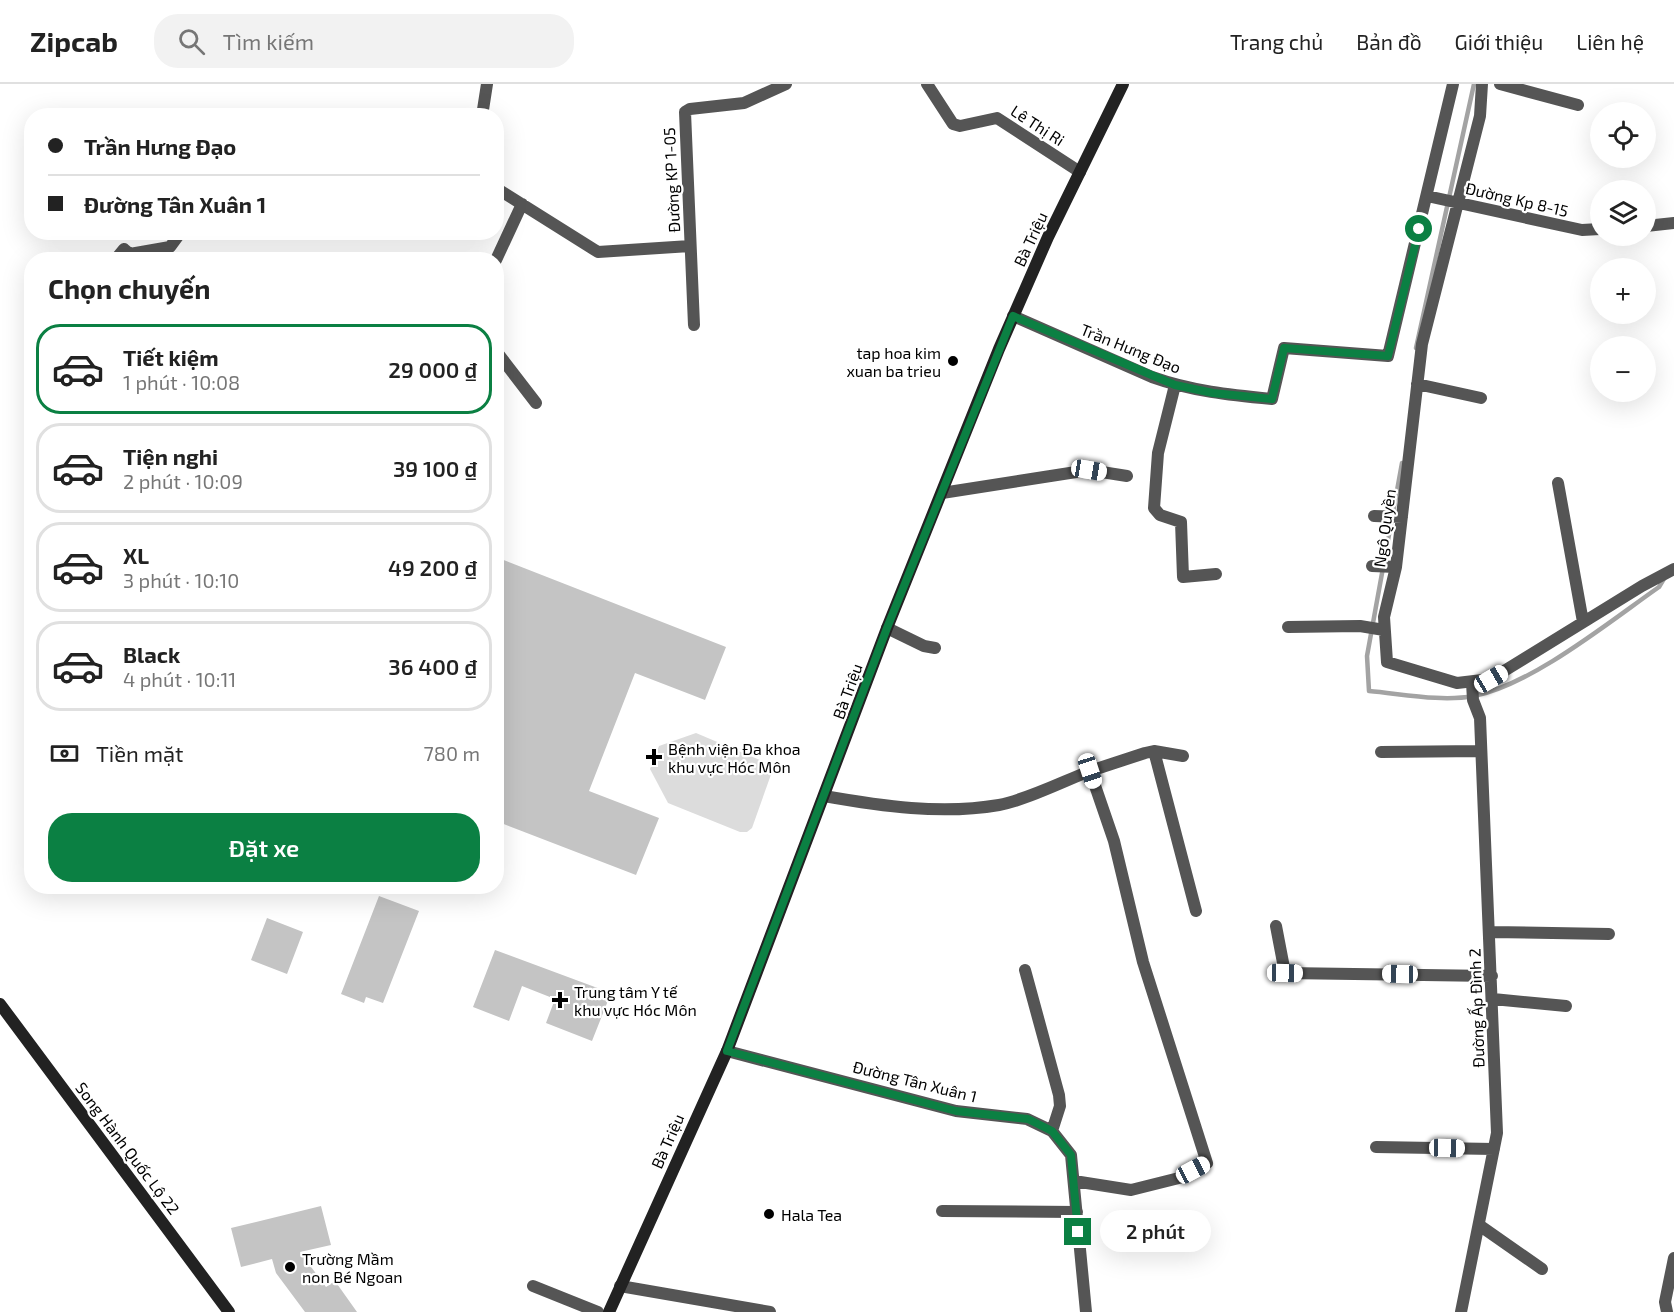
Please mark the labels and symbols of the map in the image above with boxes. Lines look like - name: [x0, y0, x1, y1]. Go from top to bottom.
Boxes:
- street label: Lê Thị Ri: [1008, 101, 1068, 149]
- street label: Đường KP 1-05: [659, 127, 683, 233]
- street label: Đường Kp 8-15: [1464, 178, 1570, 220]
- street label: Bà Triệu: [1009, 209, 1051, 269]
- route start: [1405, 215, 1432, 242]
- street label: Trần Hưng Đạo: [1078, 319, 1184, 377]
- place label: tap hoa kim xuan ba trieu: [846, 343, 941, 380]
- marker: tap hoa kim xuan ba trieu: [946, 354, 960, 368]
- car: [1070, 458, 1108, 482]
- street label: Ngô Quyền: [1369, 488, 1400, 569]
- street label: Bà Triệu: [828, 661, 866, 721]
- car: [1471, 662, 1511, 696]
- place label: Bệnh viện Đa khoa khu vực Hóc Môn: [668, 739, 801, 776]
- marker: Bệnh viện Đa khoa khu vực Hóc Môn: [645, 748, 663, 766]
- car: [1076, 751, 1104, 791]
- street label: Đường Ấp Đình 2: [1464, 948, 1488, 1068]
- car: [1267, 964, 1303, 982]
- car: [1382, 965, 1418, 983]
- place label: Trung tâm Y tế khu vực Hóc Môn: [574, 982, 697, 1019]
- marker: Trung tâm Y tế khu vực Hóc Môn: [551, 991, 569, 1009]
- street label: Đường Tân Xuân 1: [851, 1056, 979, 1106]
- street label: Song Hành Quốc Lộ 22: [71, 1078, 184, 1218]
- street label: Bà Triệu: [647, 1111, 687, 1171]
- car: [1429, 1139, 1465, 1157]
- car: [1173, 1154, 1213, 1186]
- place label: Hala Tea: [781, 1205, 842, 1224]
- marker: Hala Tea: [762, 1207, 776, 1221]
- callout: 2 phút: [1099, 1211, 1210, 1253]
- route end: [1064, 1218, 1091, 1245]
- place label: Trường Mầm non Bé Ngoan: [302, 1249, 403, 1286]
- marker: Trường Mầm non Bé Ngoan: [283, 1260, 297, 1274]

